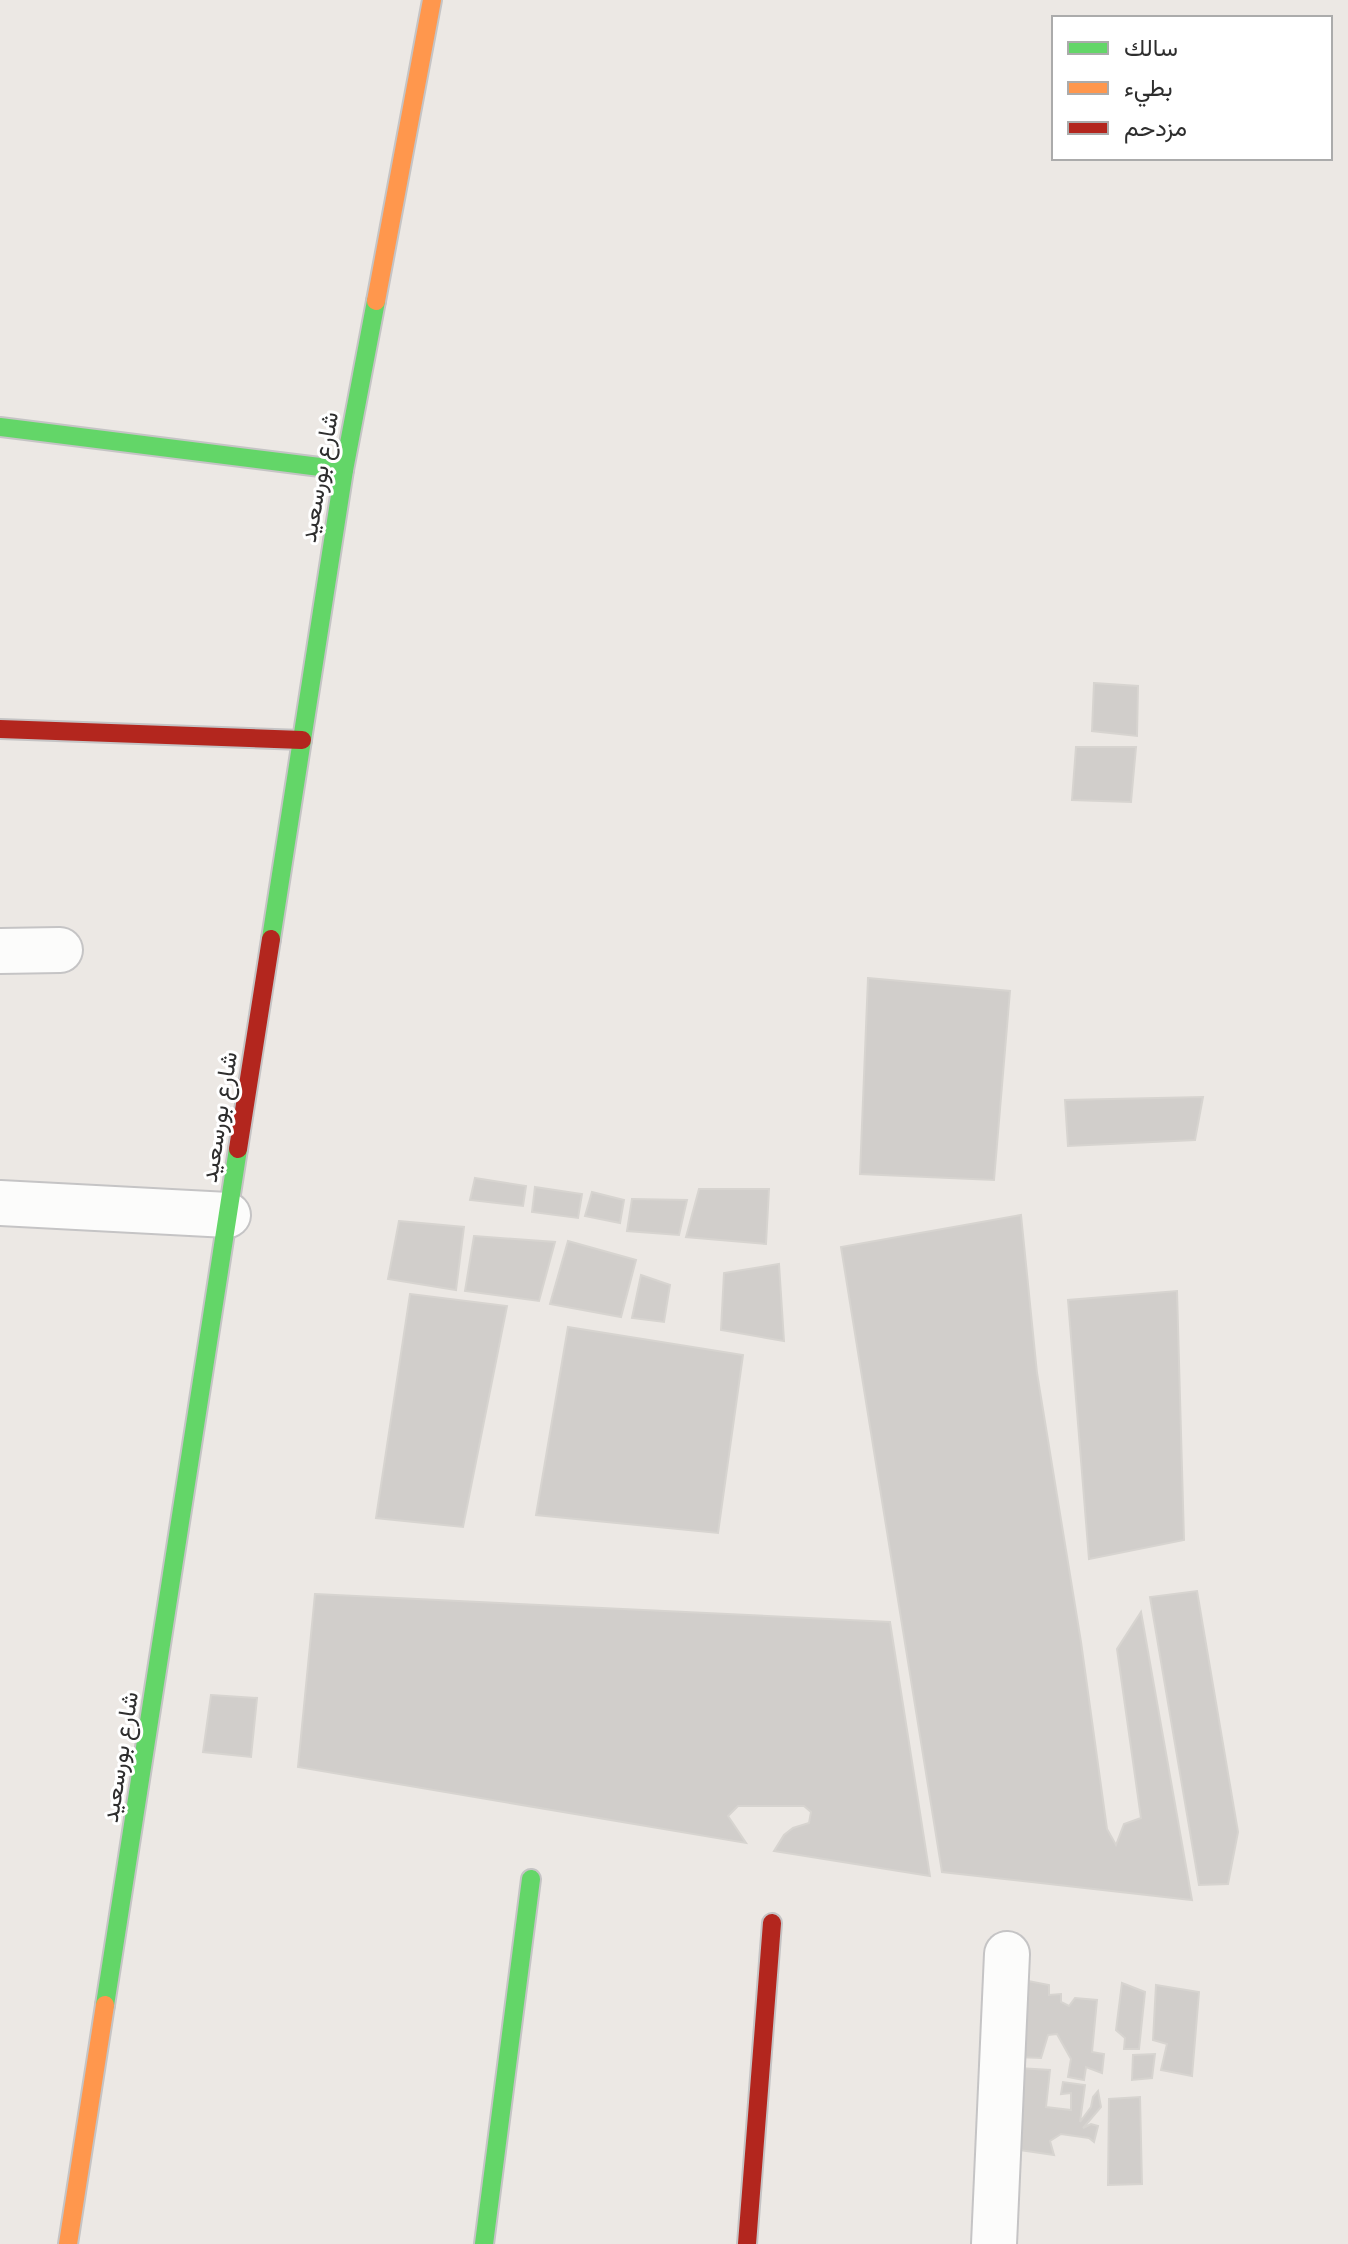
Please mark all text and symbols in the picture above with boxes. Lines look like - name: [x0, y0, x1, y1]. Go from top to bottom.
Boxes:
- legend: [1052, 16, 1332, 160]
- text: سالك: [1124, 34, 1178, 62]
- text: بطيء: [1124, 74, 1173, 107]
- text: مزدحم: [1124, 114, 1187, 144]
- street label: شارع بورسعيد: [294, 409, 346, 545]
- street label: شارع بورسعيد: [195, 1050, 245, 1185]
- street label: شارع بورسعيد: [96, 1690, 146, 1825]

